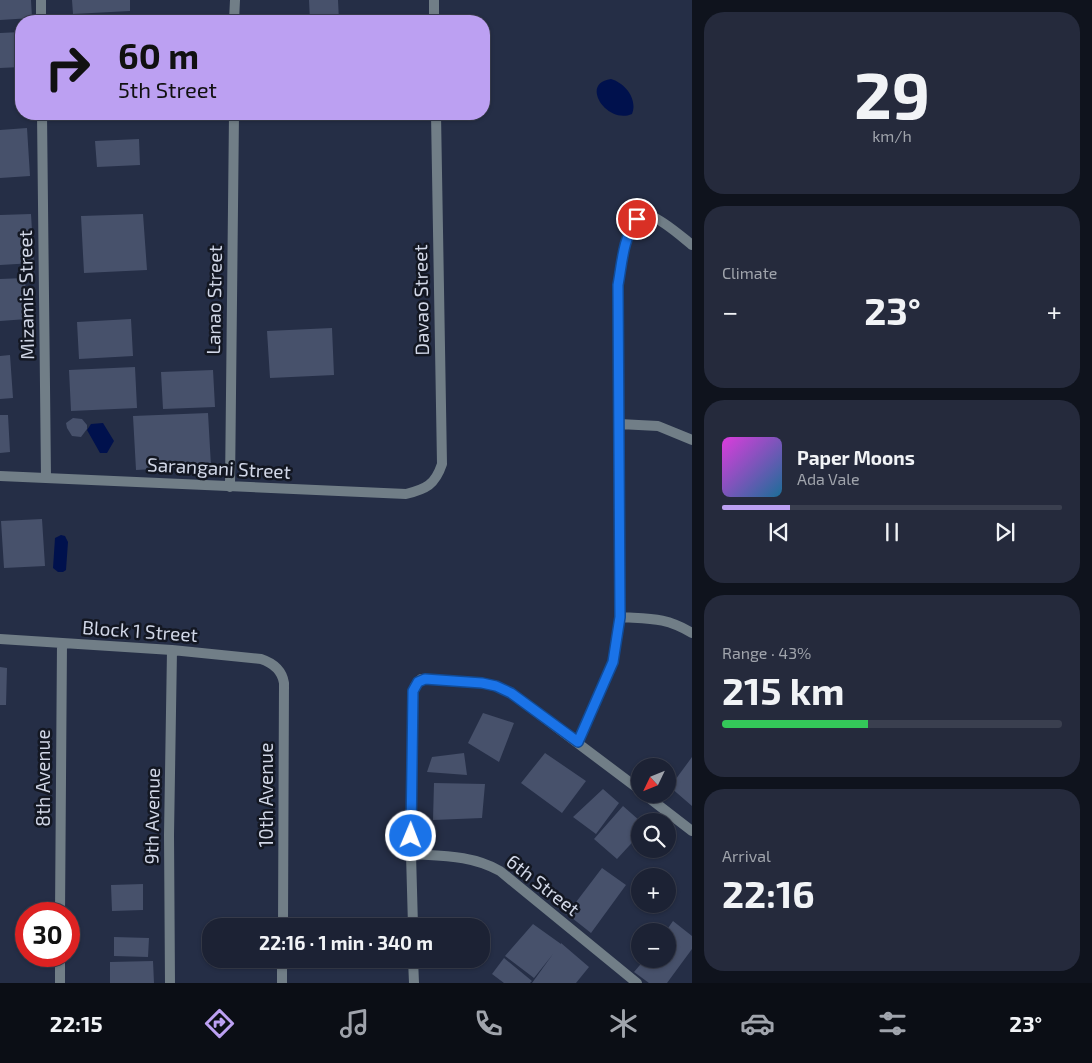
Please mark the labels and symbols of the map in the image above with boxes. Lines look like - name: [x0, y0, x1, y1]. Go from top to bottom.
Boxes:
- pin: [616, 198, 658, 240]
- street label: Mizamis Street: [13, 230, 38, 360]
- street label: Davao Street: [408, 244, 433, 356]
- street label: Lanao Street: [201, 245, 226, 355]
- street label: Sarangani Street: [147, 452, 291, 483]
- street label: Block 1 Street: [81, 615, 199, 646]
- street label: 8th Avenue: [31, 729, 54, 827]
- street label: 10th Avenue: [254, 743, 277, 847]
- north arrow: [631, 758, 676, 802]
- street label: 9th Avenue: [139, 767, 164, 864]
- position arrow: [384, 809, 436, 861]
- street label: 6th Street: [502, 849, 584, 920]
- speed limit sign: 30: [15, 902, 80, 967]

